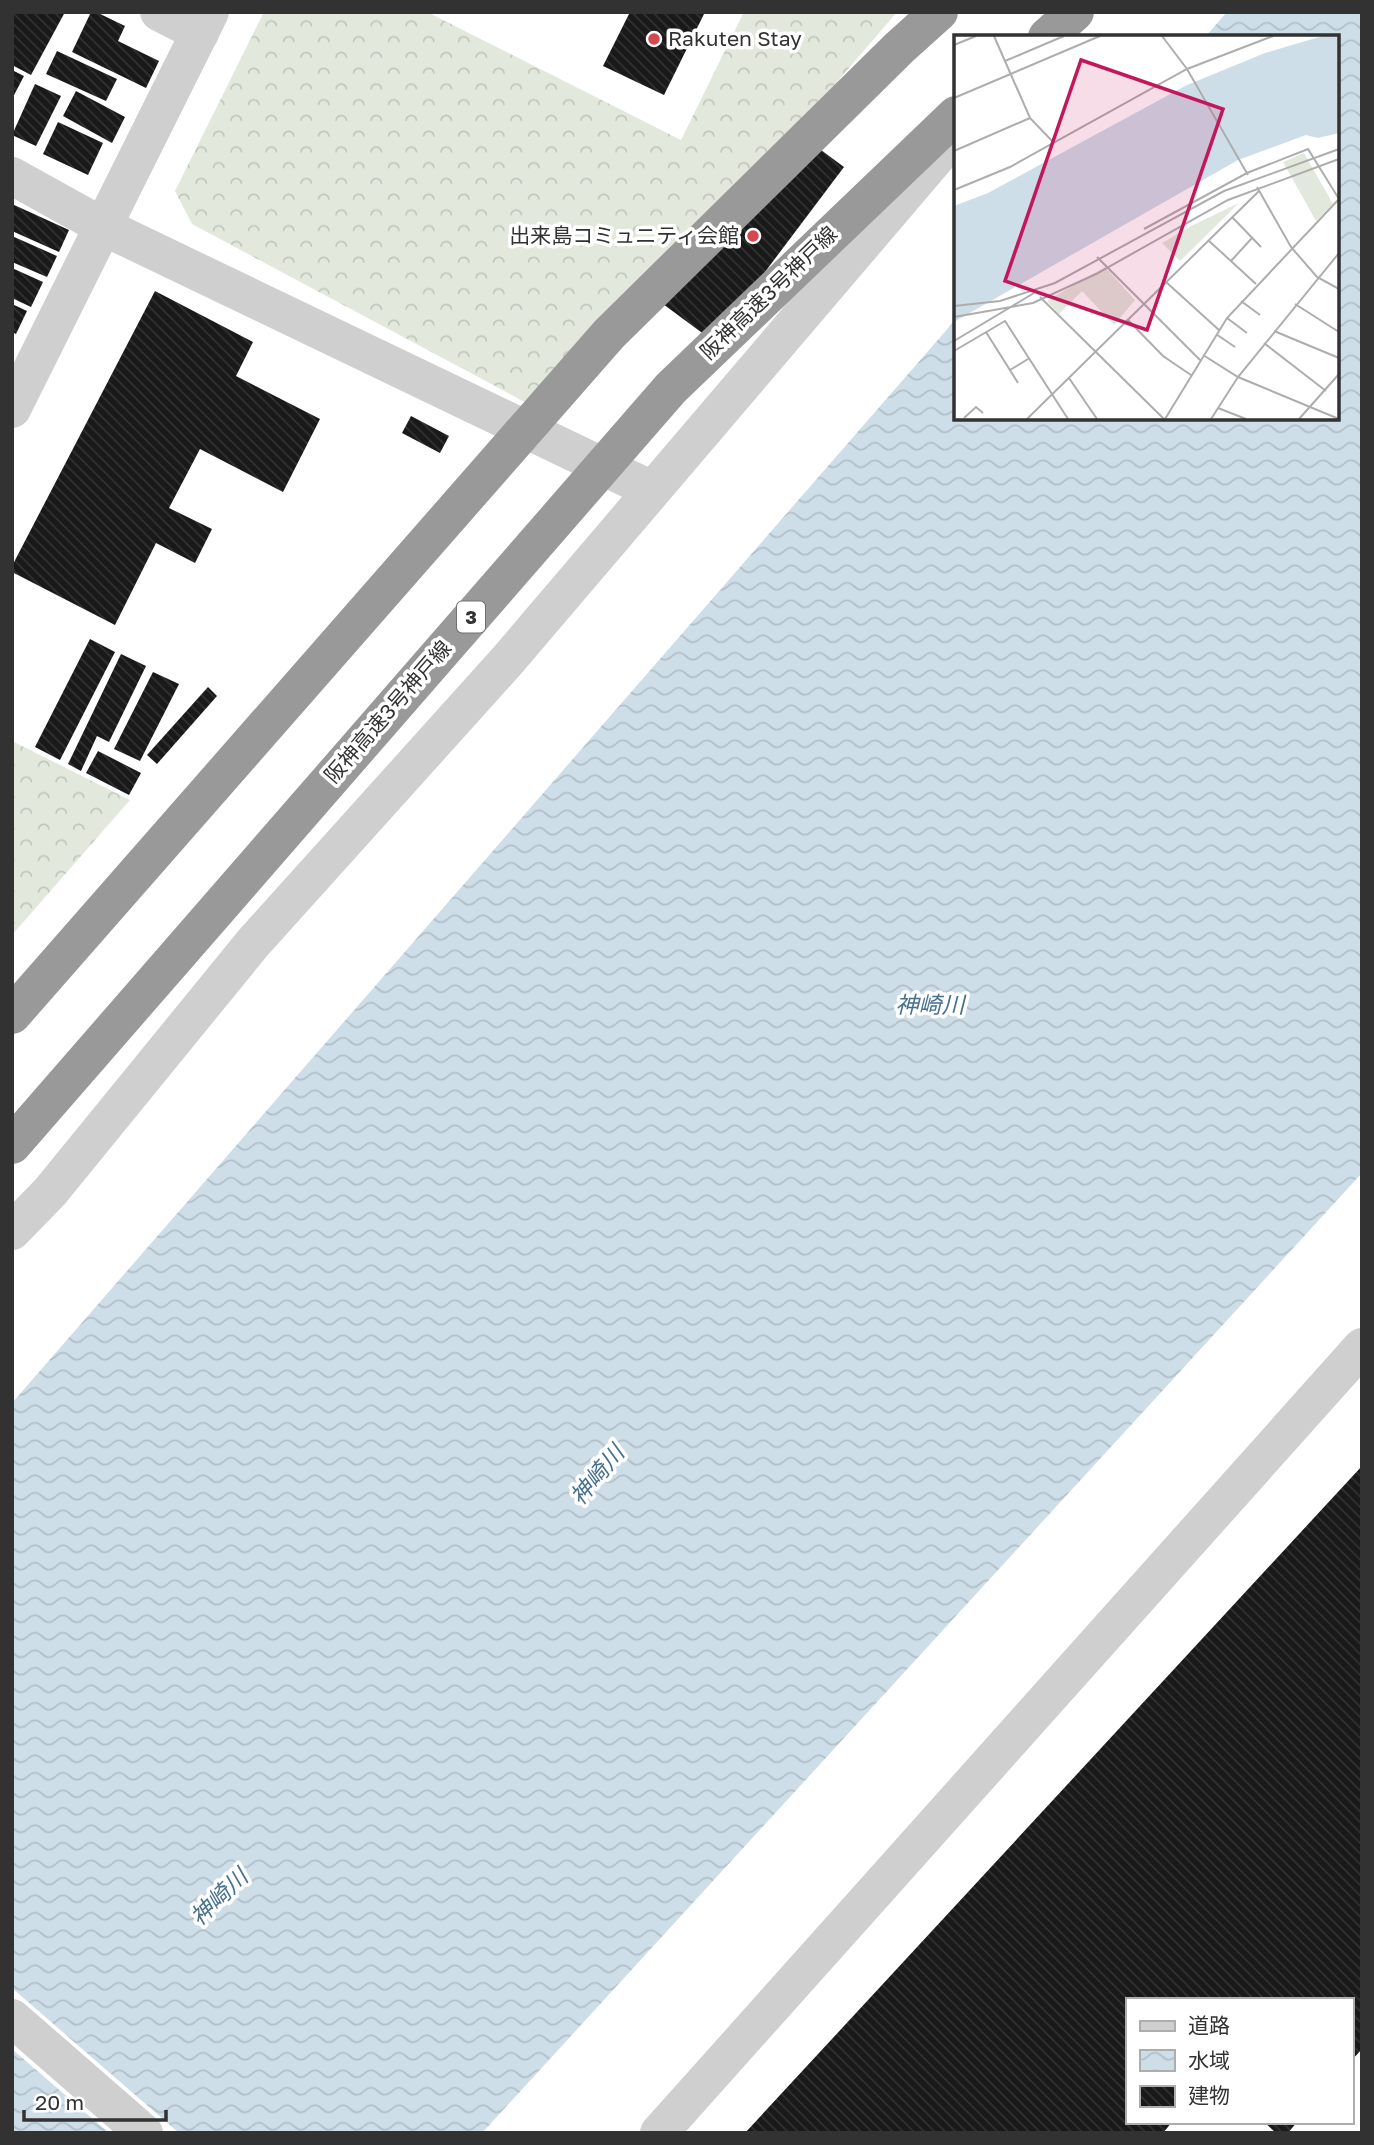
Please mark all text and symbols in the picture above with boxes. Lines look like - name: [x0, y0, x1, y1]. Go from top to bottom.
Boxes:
- place label: Rakuten Stay: [668, 25, 802, 51]
- marker: Rakuten Stay: [646, 31, 662, 47]
- inset map: [954, 35, 1339, 420]
- street label: 阪神高速3号神戸線: [694, 220, 842, 364]
- place label: 出来島コミュニティ会館: [509, 222, 739, 248]
- marker: 出来島コミュニティ会館: [745, 228, 761, 244]
- road number: 3: [457, 602, 485, 632]
- street label: 阪神高速3号神戸線: [318, 635, 456, 788]
- water label: 神崎川: [896, 990, 968, 1018]
- water label: 神崎川: [563, 1437, 631, 1510]
- water label: 神崎川: [184, 1860, 255, 1930]
- legend: [1126, 1998, 1353, 2124]
- text: 道路: [1188, 2012, 1230, 2038]
- text: 水域: [1188, 2047, 1230, 2073]
- scale bar: [24, 2078, 166, 2122]
- text: 建物: [1188, 2082, 1230, 2108]
- text: 20 m: [35, 2089, 84, 2115]

